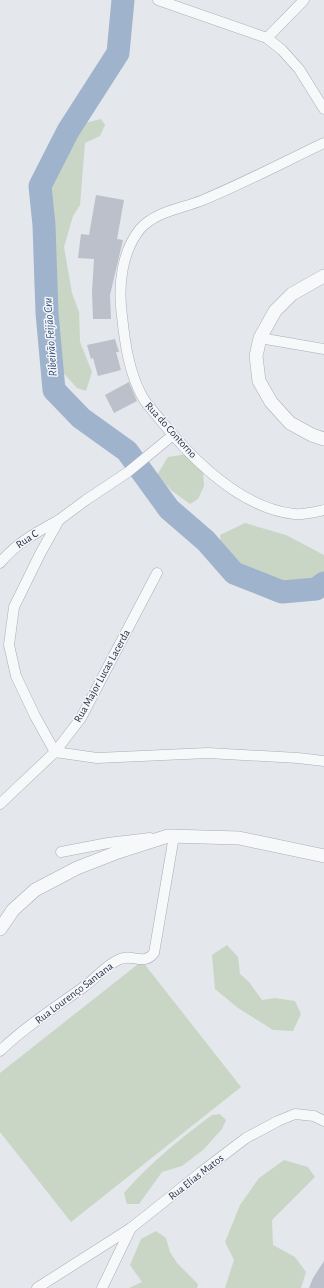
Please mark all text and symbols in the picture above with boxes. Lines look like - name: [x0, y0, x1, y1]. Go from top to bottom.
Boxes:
- water label: Ribeirão Feijão Cru: [41, 297, 60, 377]
- street label: Rua do Contorno: [143, 400, 199, 460]
- street label: Rua C: [14, 528, 40, 550]
- street label: Rua Major Lucas Lacerda: [72, 628, 132, 724]
- street label: Rua Lourenço Santana: [33, 960, 115, 1026]
- street label: Rua Elias Matos: [166, 1152, 226, 1202]

